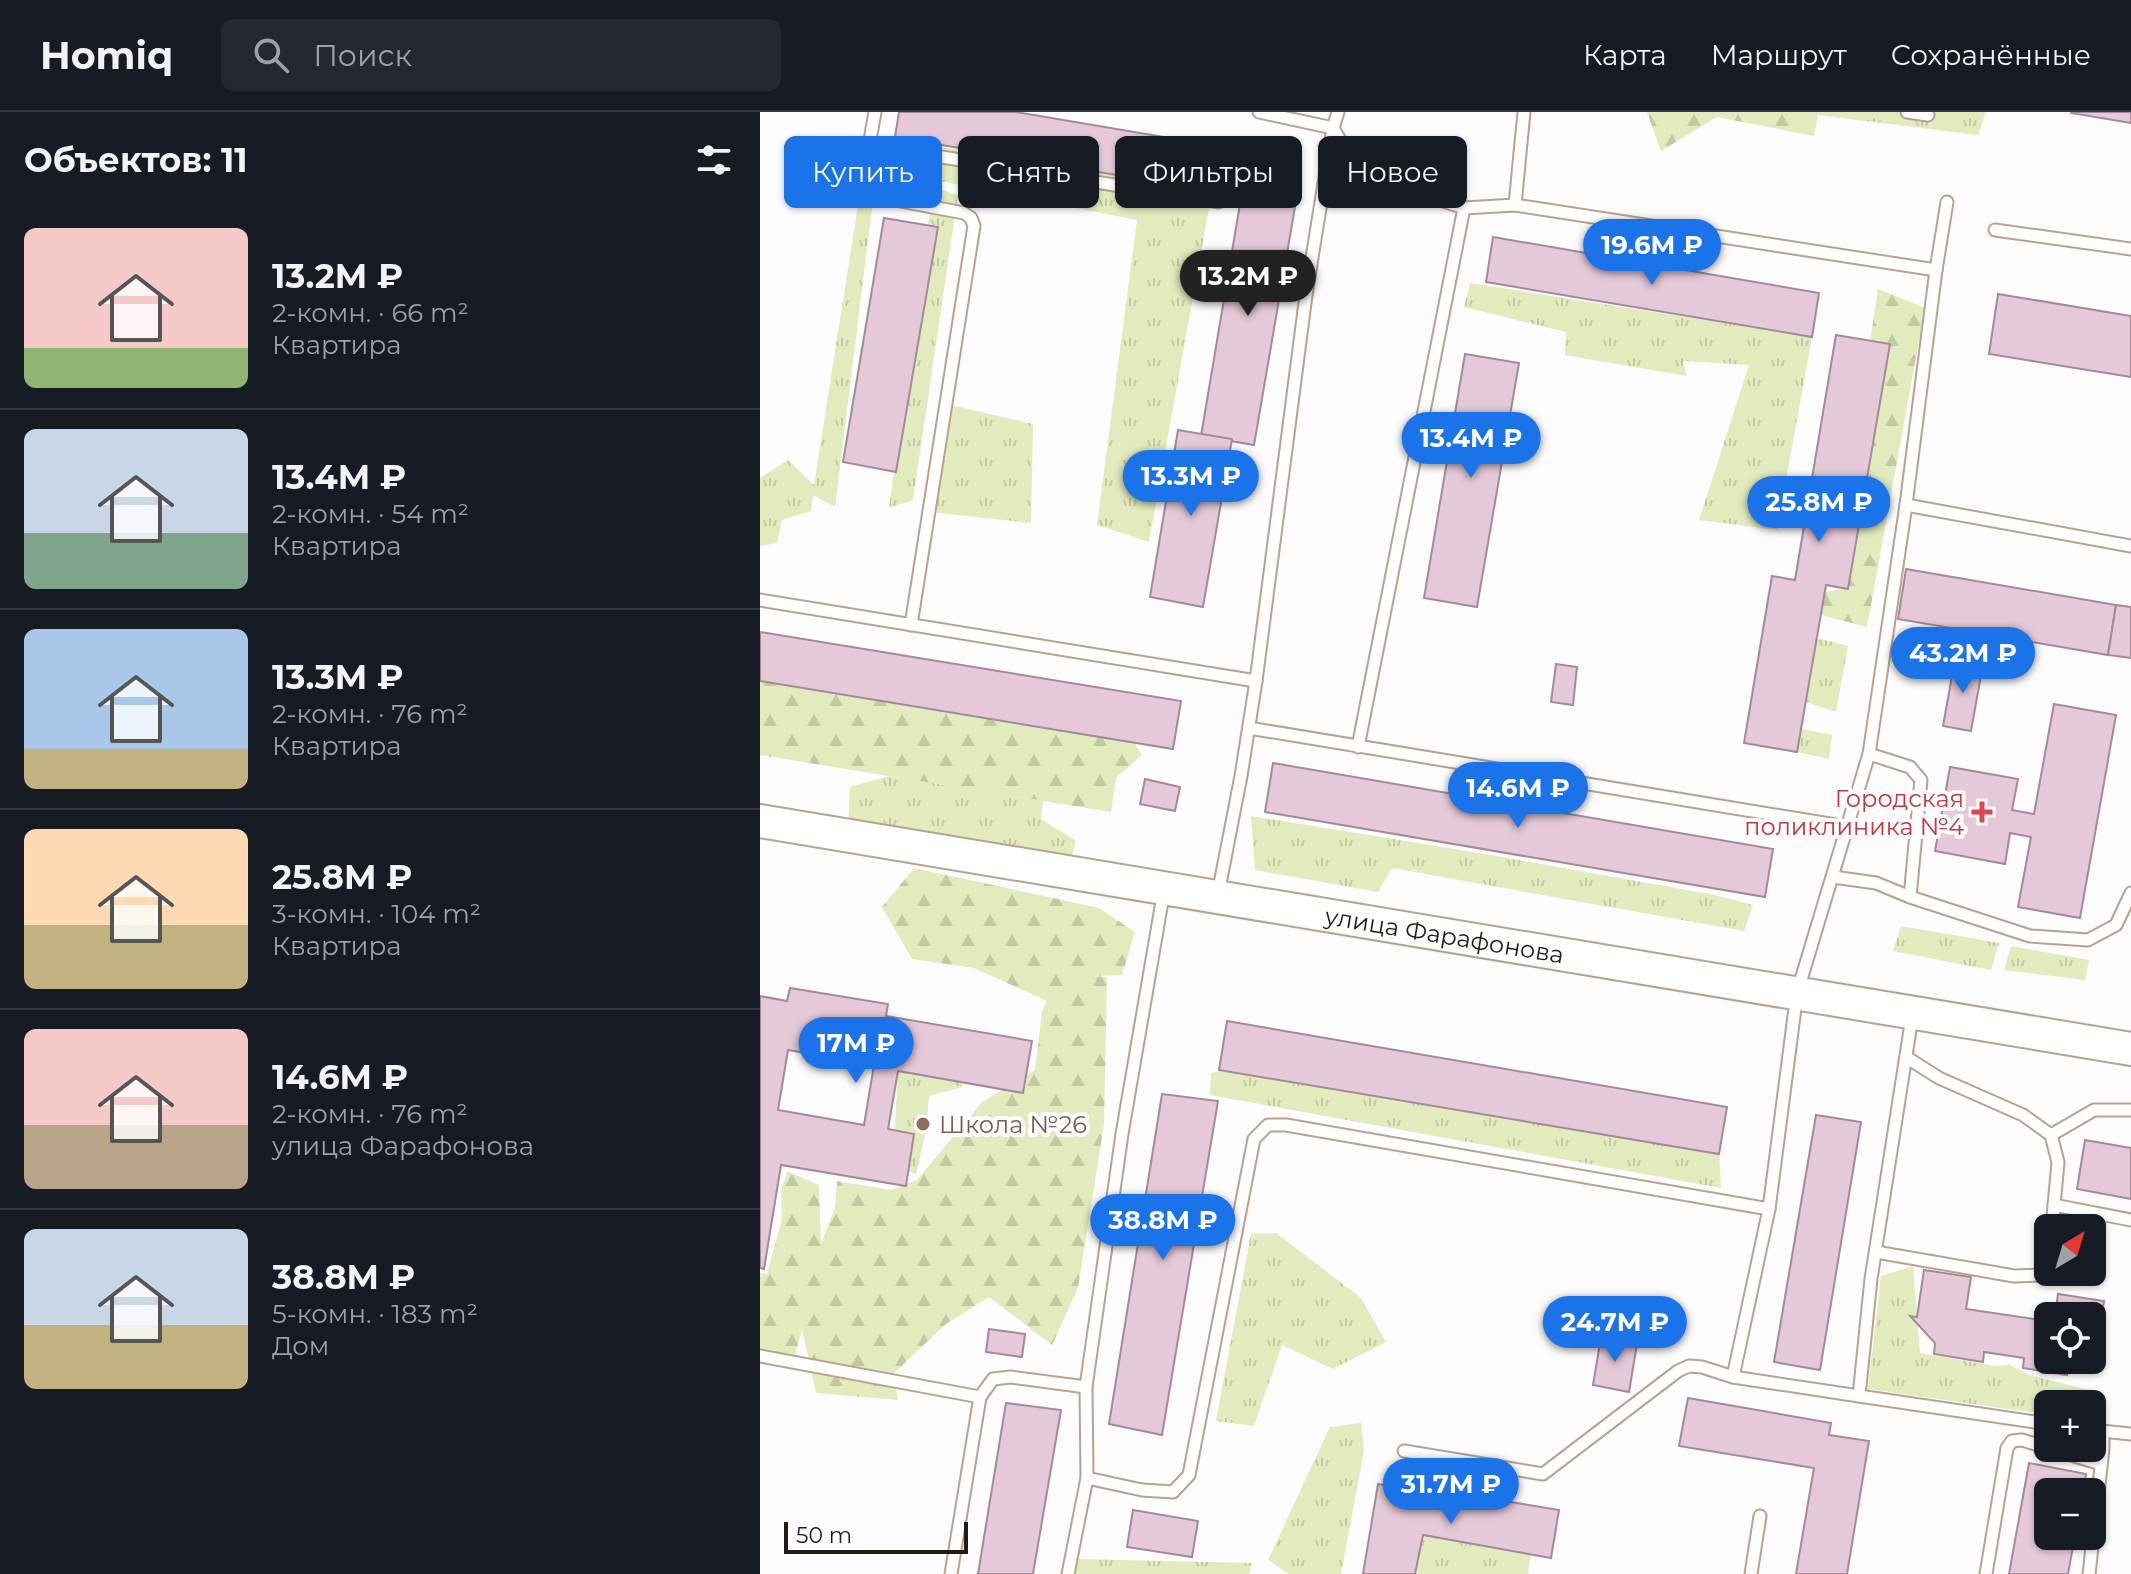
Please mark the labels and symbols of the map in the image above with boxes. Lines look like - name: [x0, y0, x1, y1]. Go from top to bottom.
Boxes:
- pin: 19.6M ₽: [1578, 219, 1726, 287]
- pin: 13.2M ₽: [1174, 250, 1322, 318]
- pin: 13.4M ₽: [1397, 412, 1545, 480]
- pin: 13.3M ₽: [1117, 450, 1265, 518]
- pin: 25.8M ₽: [1745, 476, 1893, 544]
- pin: 43.2M ₽: [1889, 627, 2037, 695]
- pin: 14.6M ₽: [1444, 762, 1592, 830]
- place label: Городская поликлиника №4: [1744, 784, 1964, 841]
- marker: Городская поликлиника №4: [1971, 801, 1993, 823]
- street label: улица Фарафонова: [1322, 901, 1566, 969]
- pin: 17M ₽: [800, 1017, 912, 1085]
- place label: Школа №26: [939, 1110, 1087, 1139]
- marker: Школа №26: [914, 1115, 932, 1133]
- pin: 38.8M ₽: [1089, 1194, 1237, 1262]
- north arrow: [2034, 1214, 2106, 1286]
- pin: 24.7M ₽: [1541, 1296, 1689, 1364]
- pin: 31.7M ₽: [1377, 1458, 1525, 1526]
- scale bar: [784, 1518, 968, 1554]

